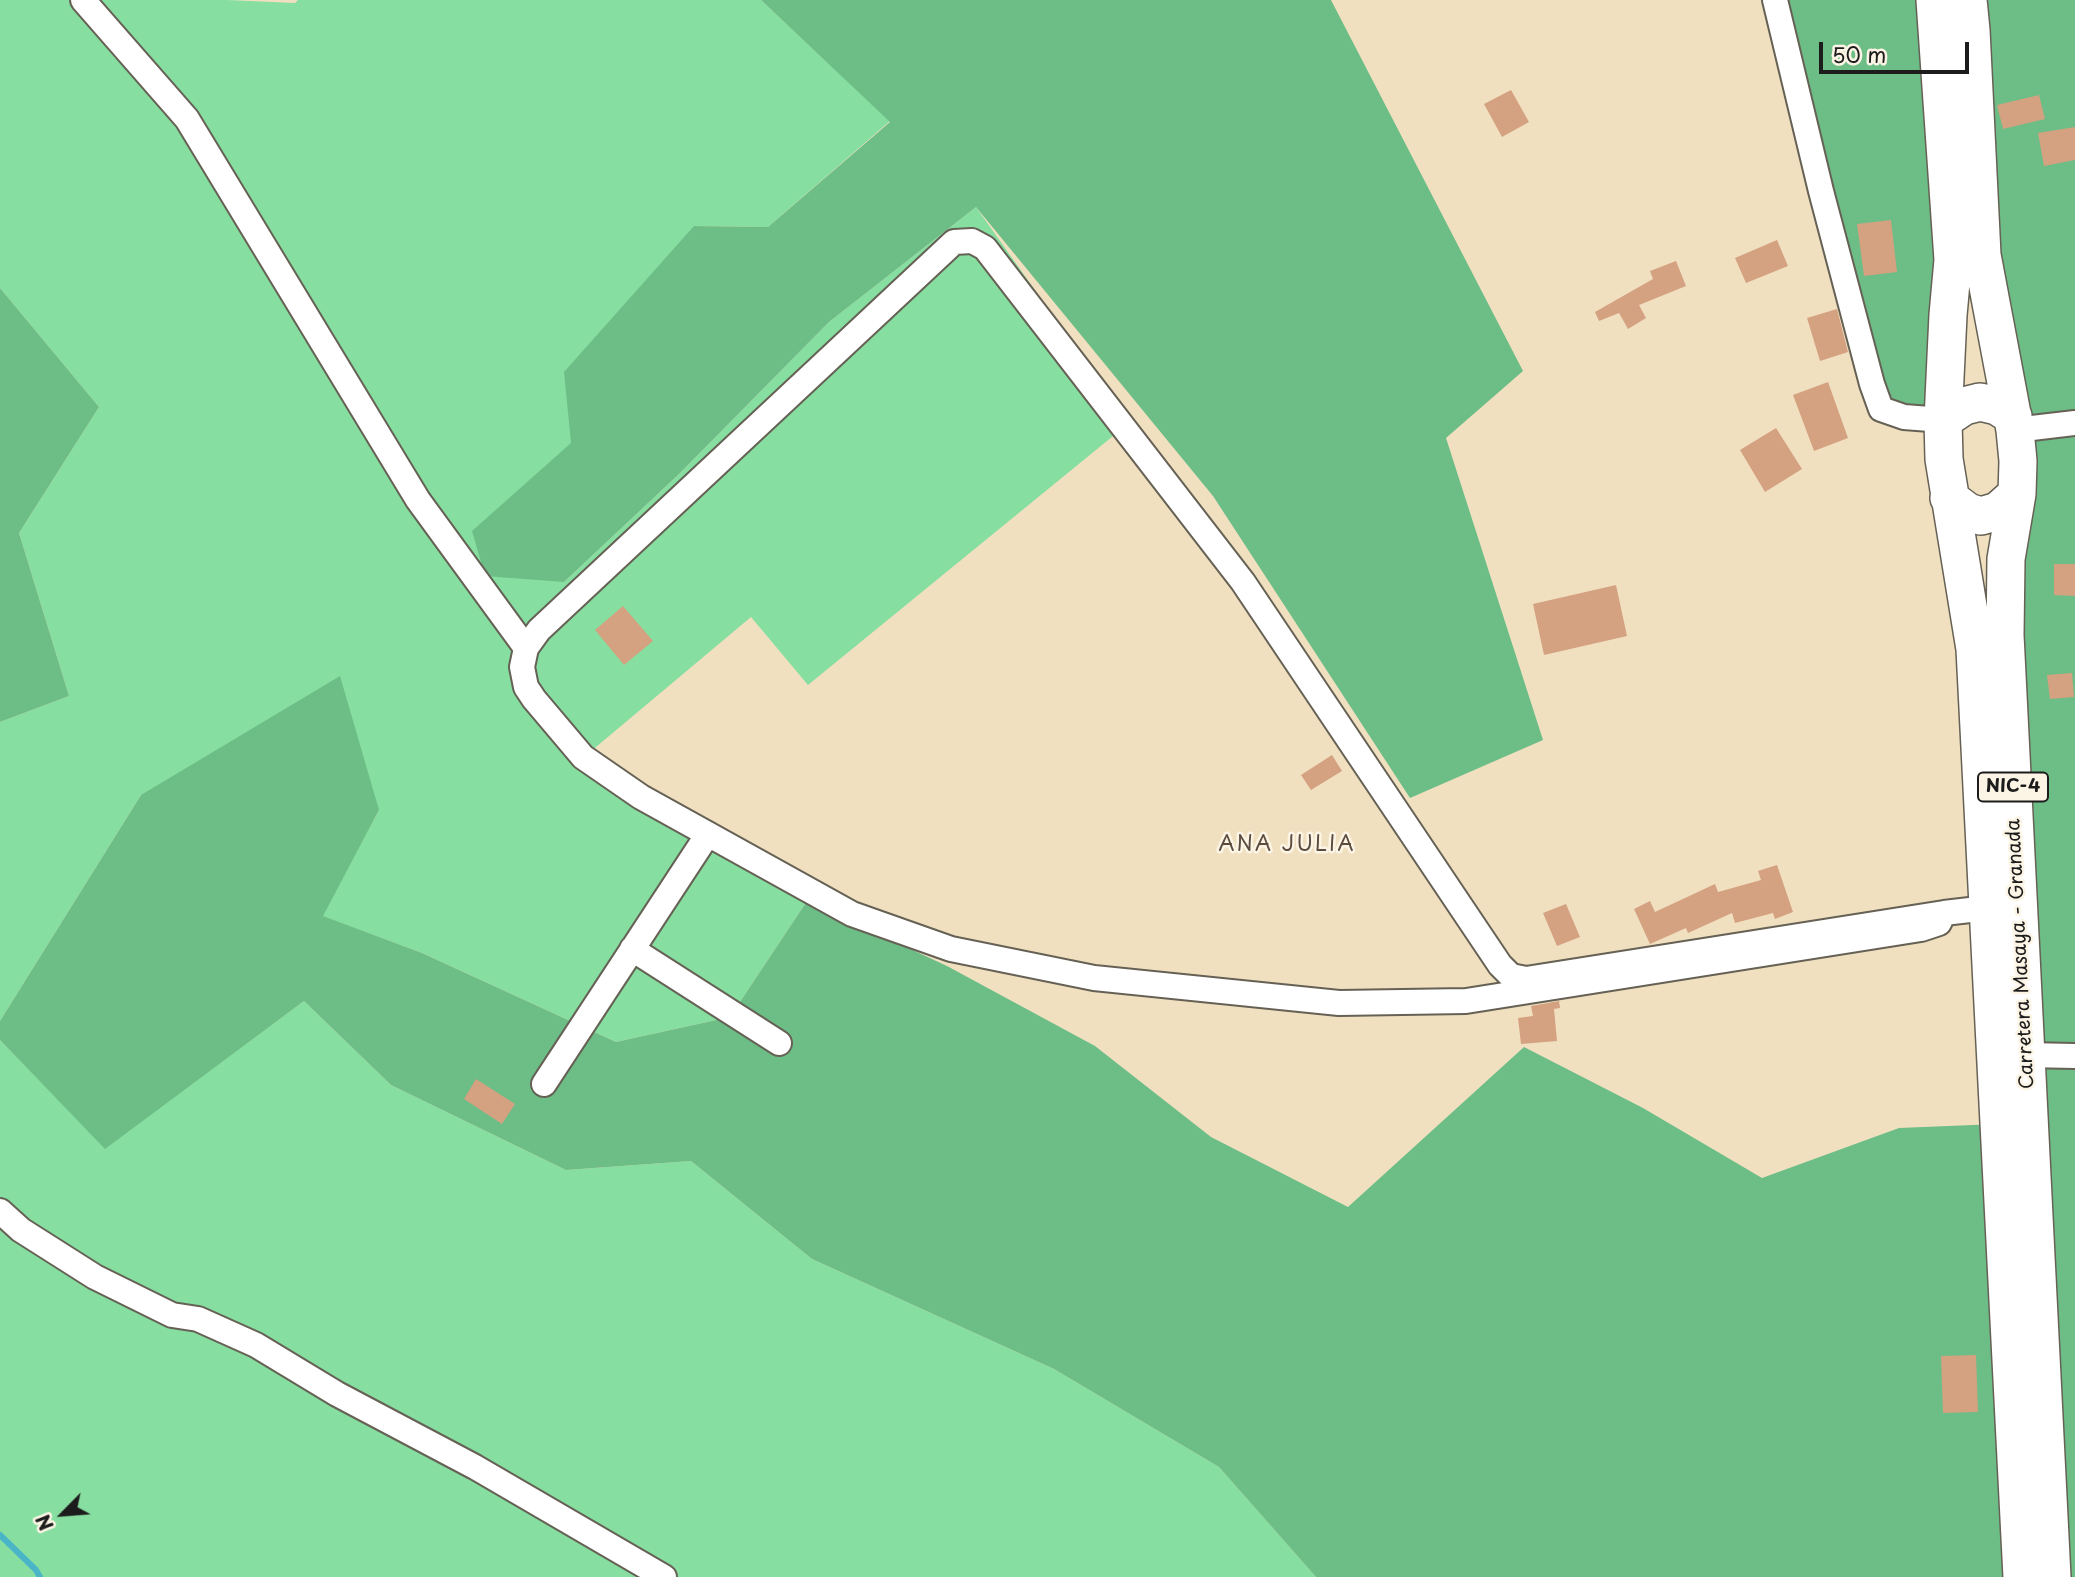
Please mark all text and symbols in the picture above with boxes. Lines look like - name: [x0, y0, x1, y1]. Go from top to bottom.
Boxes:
- scale bar: [1823, 28, 1974, 72]
- text: 50 m: [1832, 38, 1886, 70]
- road number: NIC-4: [1978, 772, 2048, 802]
- street label: Carretera Masaya - Granada: [2003, 818, 2039, 1090]
- district label: ANA JULIA: [1220, 832, 1354, 858]
- north arrow: [28, 1479, 98, 1549]
- text: N: [28, 1510, 60, 1536]

